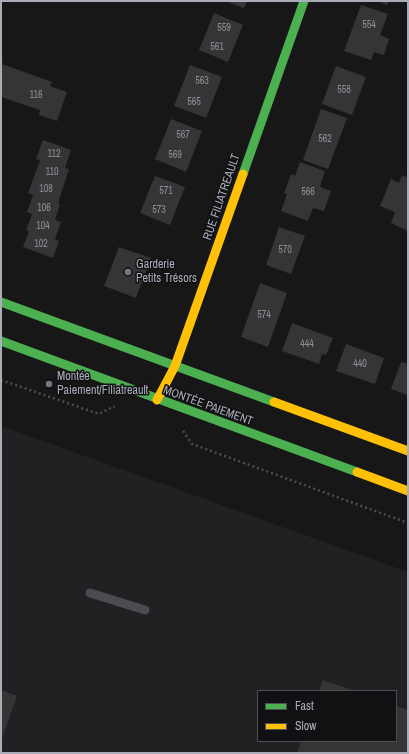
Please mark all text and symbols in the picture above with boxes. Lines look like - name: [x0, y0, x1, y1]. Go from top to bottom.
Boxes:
- house number: 554: [362, 19, 376, 31]
- house number: 559: [217, 22, 231, 34]
- house number: 561: [210, 41, 224, 53]
- house number: 563: [195, 75, 209, 87]
- house number: 558: [337, 84, 351, 96]
- house number: 116: [29, 89, 43, 101]
- house number: 565: [187, 96, 201, 108]
- house number: 567: [176, 129, 190, 141]
- house number: 562: [318, 133, 332, 145]
- house number: 112: [47, 148, 61, 160]
- house number: 569: [168, 149, 182, 161]
- street label: RUE FILIATREAULT: [200, 152, 244, 242]
- house number: 110: [45, 166, 59, 178]
- house number: 108: [39, 183, 53, 195]
- house number: 571: [159, 185, 173, 197]
- house number: 566: [301, 186, 315, 198]
- house number: 106: [37, 202, 51, 214]
- house number: 573: [152, 204, 166, 216]
- house number: 104: [36, 220, 50, 232]
- house number: 102: [34, 238, 48, 250]
- house number: 570: [278, 244, 292, 256]
- place label: Garderie Petits Trésors: [136, 258, 197, 286]
- marker: Garderie Petits Trésors: [123, 267, 133, 277]
- house number: 574: [257, 309, 271, 321]
- house number: 444: [300, 338, 314, 350]
- house number: 440: [353, 358, 367, 370]
- place label: Montée Paiement/Filiatreault: [57, 370, 148, 398]
- marker: Montée Paiement/Filiatreault: [44, 379, 54, 389]
- street label: MONTÉE PAIEMENT: [161, 383, 255, 429]
- legend: [257, 690, 397, 742]
- text: Fast: [295, 698, 314, 714]
- text: Slow: [295, 718, 316, 734]

